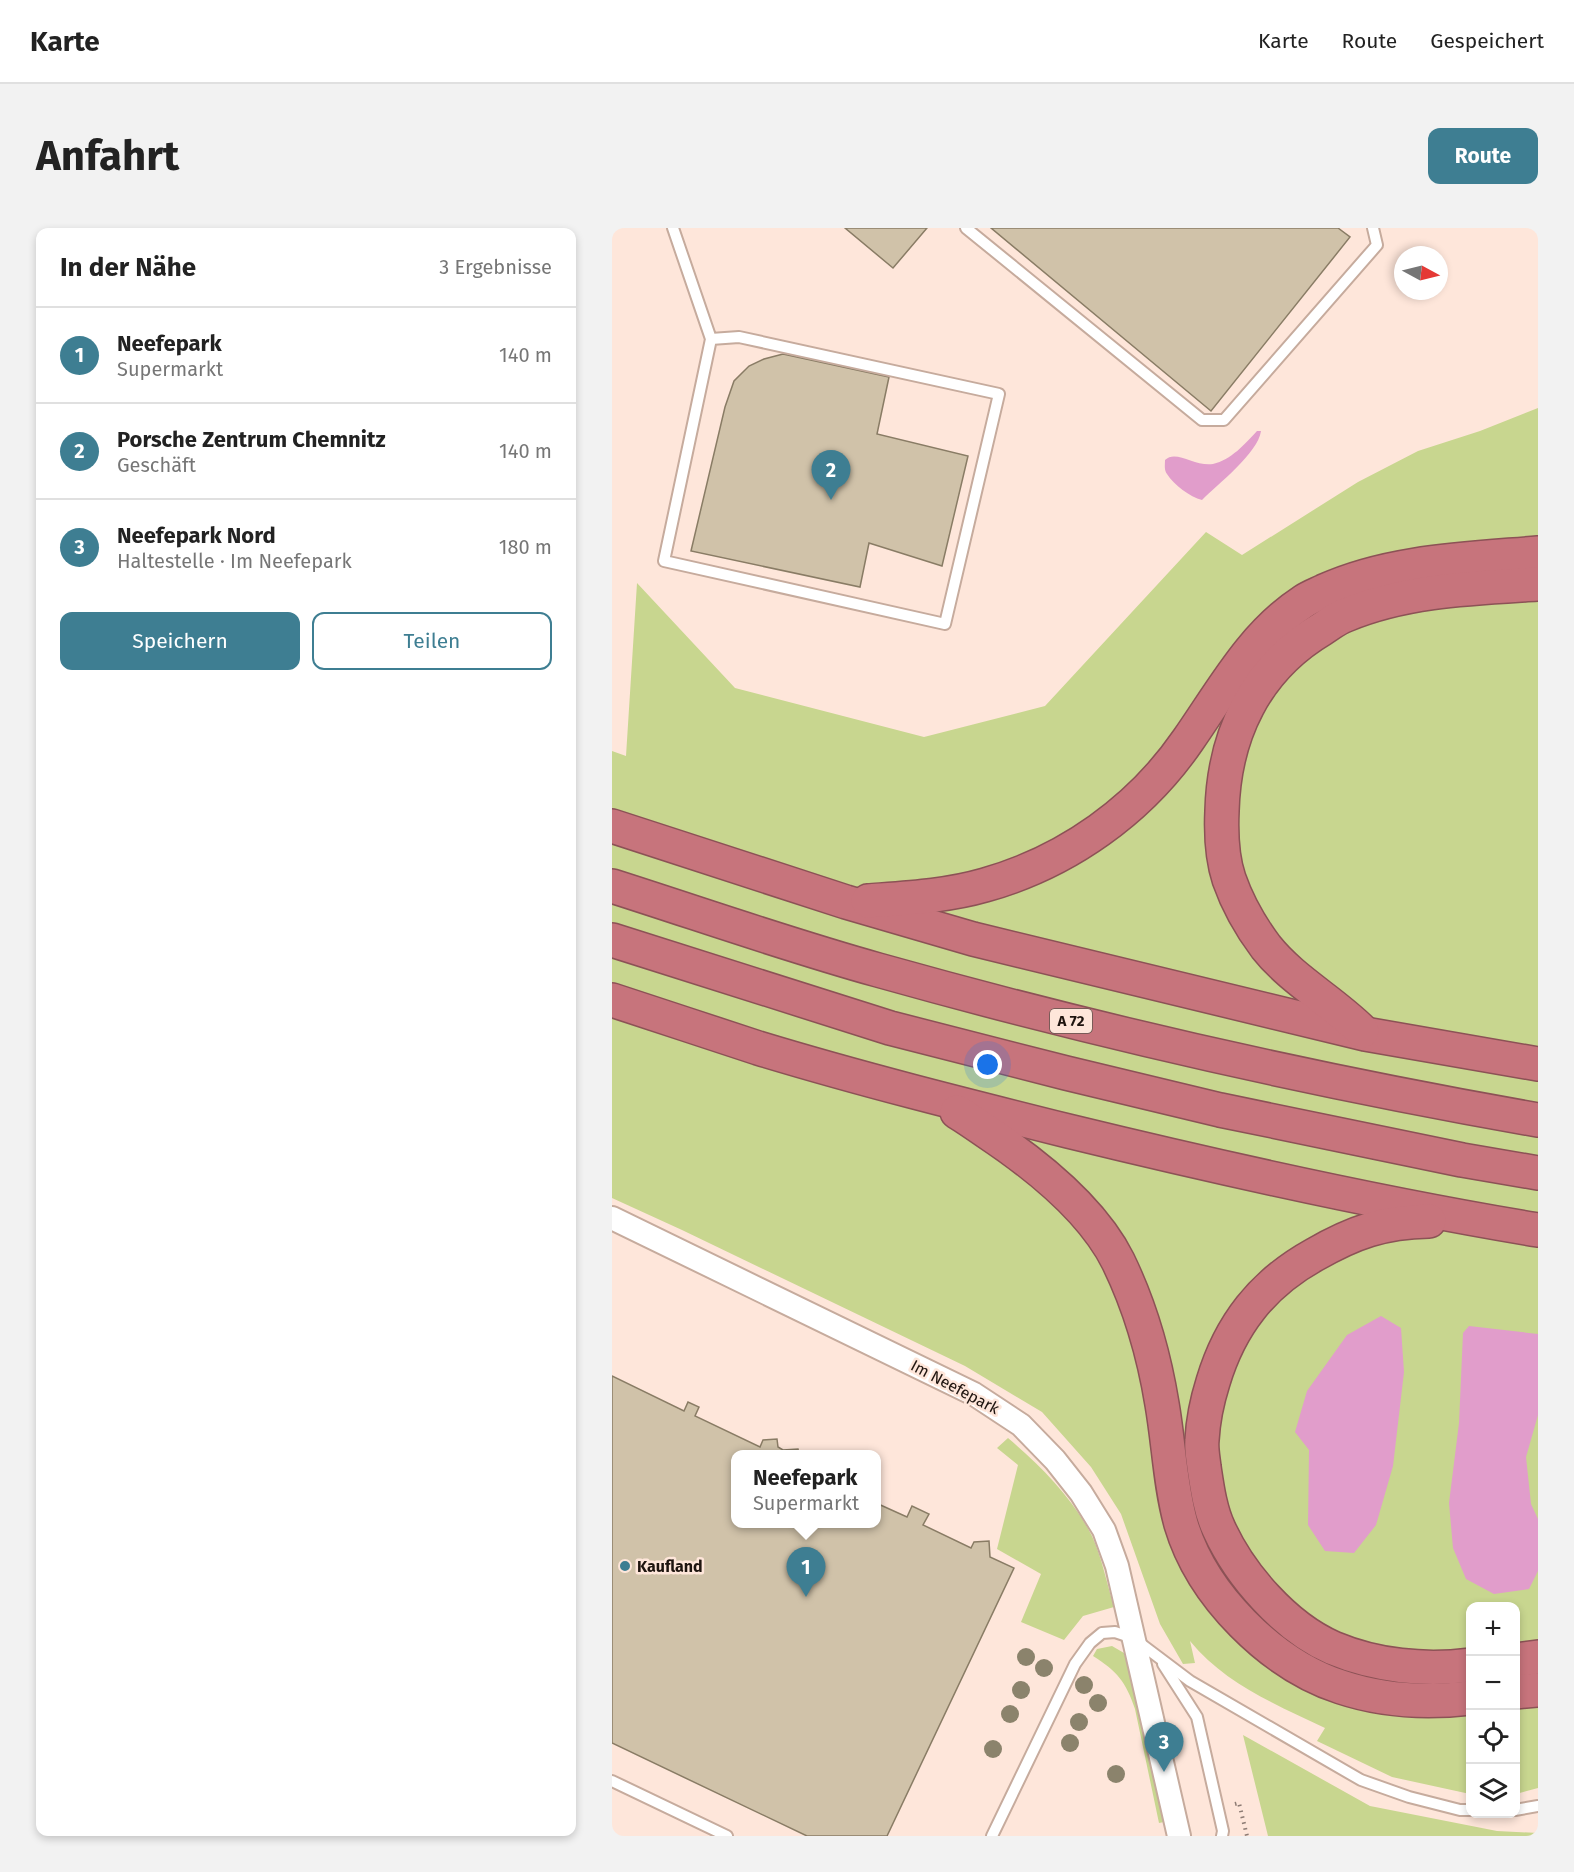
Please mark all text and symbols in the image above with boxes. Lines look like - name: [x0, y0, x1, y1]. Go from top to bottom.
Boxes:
- text: Karte: [30, 25, 100, 58]
- text: Karte: [1258, 28, 1309, 54]
- text: Route: [1342, 28, 1397, 54]
- text: Gespeichert: [1430, 28, 1544, 54]
- button: Route: [1428, 128, 1538, 184]
- text: Anfahrt: [36, 131, 179, 181]
- north arrow: [1394, 246, 1448, 300]
- text: In der Nähe: [60, 252, 196, 283]
- text: 3 Ergebnisse: [439, 255, 552, 279]
- text: Neefepark: [117, 330, 222, 357]
- text: 1: [75, 343, 84, 367]
- text: 140 m: [499, 343, 552, 367]
- text: Supermarkt: [117, 357, 223, 381]
- text: Porsche Zentrum Chemnitz: [117, 426, 386, 453]
- text: 2: [74, 439, 85, 463]
- text: 140 m: [499, 439, 552, 463]
- pin: 2: [812, 450, 850, 500]
- text: Geschäft: [117, 453, 196, 477]
- text: Neefepark Nord: [117, 522, 276, 549]
- text: 3: [74, 535, 85, 559]
- text: 180 m: [499, 535, 552, 559]
- text: Haltestelle · Im Neefepark: [117, 549, 352, 573]
- button: Speichern: [60, 612, 300, 670]
- button: Teilen: [312, 612, 552, 670]
- road number: A 72: [1050, 1009, 1092, 1033]
- your location: [973, 1050, 1002, 1079]
- street label: Im Neefepark: [908, 1356, 1003, 1419]
- popup: [731, 1450, 881, 1528]
- text: Neefepark: [753, 1464, 857, 1491]
- text: Supermarkt: [753, 1491, 859, 1515]
- pin: 1: [786, 1548, 826, 1597]
- place label: Kaufland: [637, 1557, 703, 1576]
- marker: Kaufland: [618, 1559, 632, 1573]
- map controls: [1466, 1602, 1520, 1818]
- button: +: [1466, 1602, 1520, 1656]
- button: −: [1466, 1656, 1520, 1710]
- button: locate: [1466, 1710, 1520, 1764]
- pin: 3: [1144, 1722, 1184, 1772]
- button: layers: [1466, 1764, 1520, 1818]

